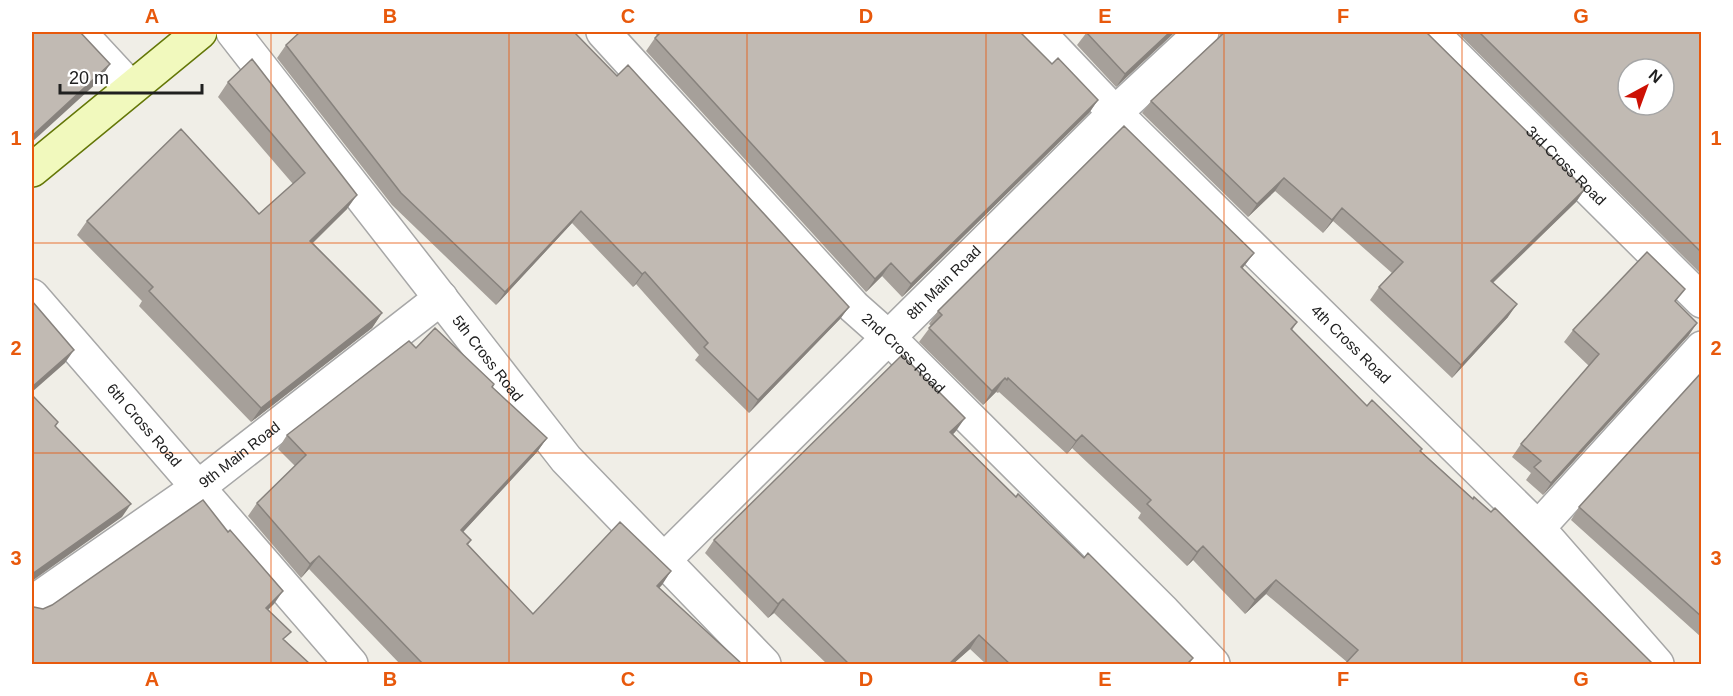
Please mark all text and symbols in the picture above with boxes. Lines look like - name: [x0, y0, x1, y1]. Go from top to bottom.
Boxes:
- text: A: [145, 5, 159, 27]
- text: B: [383, 5, 397, 27]
- text: C: [621, 5, 635, 27]
- text: D: [859, 5, 873, 27]
- text: E: [1098, 5, 1112, 27]
- text: F: [1337, 5, 1349, 27]
- text: G: [1573, 5, 1589, 27]
- scale bar: [60, 57, 202, 95]
- north arrow: [1616, 57, 1676, 117]
- text: N: [1646, 66, 1665, 86]
- text: 20 m: [69, 68, 109, 88]
- street label: 3rd Cross Road: [1523, 122, 1609, 209]
- text: 1: [10, 127, 22, 149]
- text: 1: [1710, 127, 1722, 149]
- street label: 8th Main Road: [903, 242, 984, 323]
- street label: 4th Cross Road: [1308, 301, 1394, 386]
- street label: 2nd Cross Road: [859, 309, 949, 397]
- street label: 5th Cross Road: [449, 312, 527, 404]
- text: 2: [10, 337, 22, 359]
- text: 2: [1710, 337, 1722, 359]
- street label: 6th Cross Road: [104, 380, 185, 470]
- street label: 9th Main Road: [195, 418, 283, 491]
- text: 3: [10, 547, 22, 569]
- text: 3: [1710, 547, 1722, 569]
- text: A: [145, 668, 159, 690]
- text: B: [383, 668, 397, 690]
- text: C: [621, 668, 635, 690]
- text: D: [859, 668, 873, 690]
- text: E: [1098, 668, 1112, 690]
- text: F: [1337, 668, 1349, 690]
- text: G: [1573, 668, 1589, 690]

